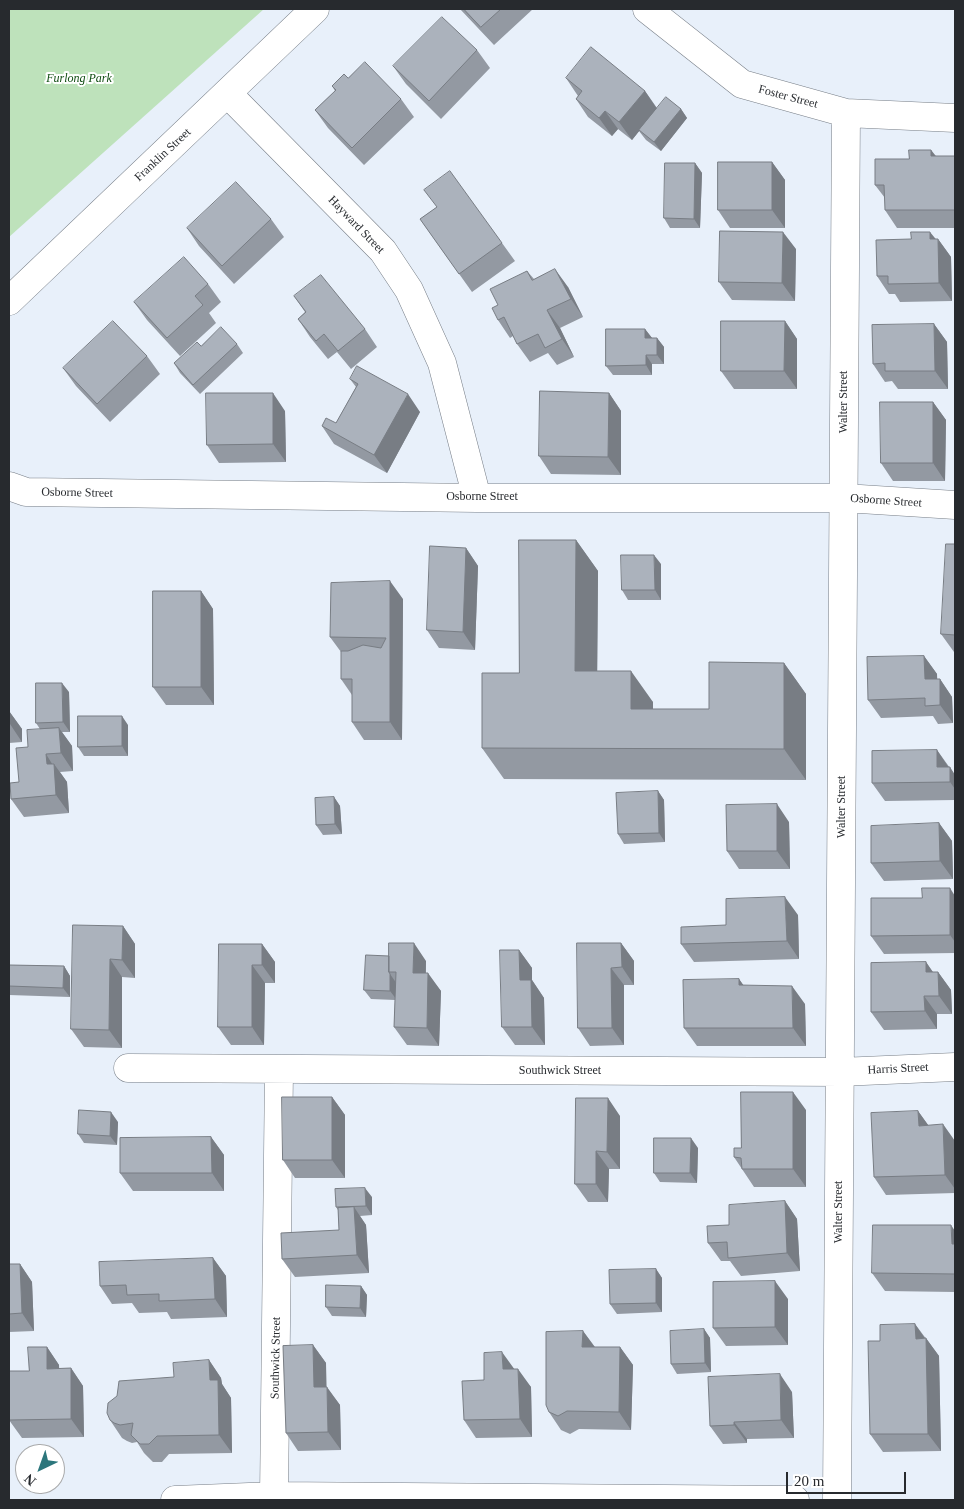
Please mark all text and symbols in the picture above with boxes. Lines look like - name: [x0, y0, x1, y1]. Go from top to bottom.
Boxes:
- park label: Furlong Park: [46, 72, 112, 86]
- street label: Foster Street: [757, 82, 819, 112]
- street label: Franklin Street: [132, 125, 194, 185]
- street label: Hayward Street: [325, 193, 387, 257]
- street label: Walter Street: [837, 371, 851, 433]
- street label: Osborne Street: [41, 485, 113, 501]
- street label: Osborne Street: [446, 490, 518, 504]
- street label: Osborne Street: [850, 491, 922, 511]
- street label: Walter Street: [835, 776, 849, 838]
- street label: Harris Street: [867, 1060, 929, 1078]
- street label: Southwick Street: [519, 1064, 601, 1078]
- street label: Walter Street: [832, 1181, 846, 1243]
- street label: Southwick Street: [268, 1317, 284, 1399]
- north arrow: [15, 1444, 65, 1494]
- scale bar: [789, 1462, 909, 1494]
- text: N: [22, 1471, 39, 1489]
- text: 20 m: [794, 1473, 824, 1489]

